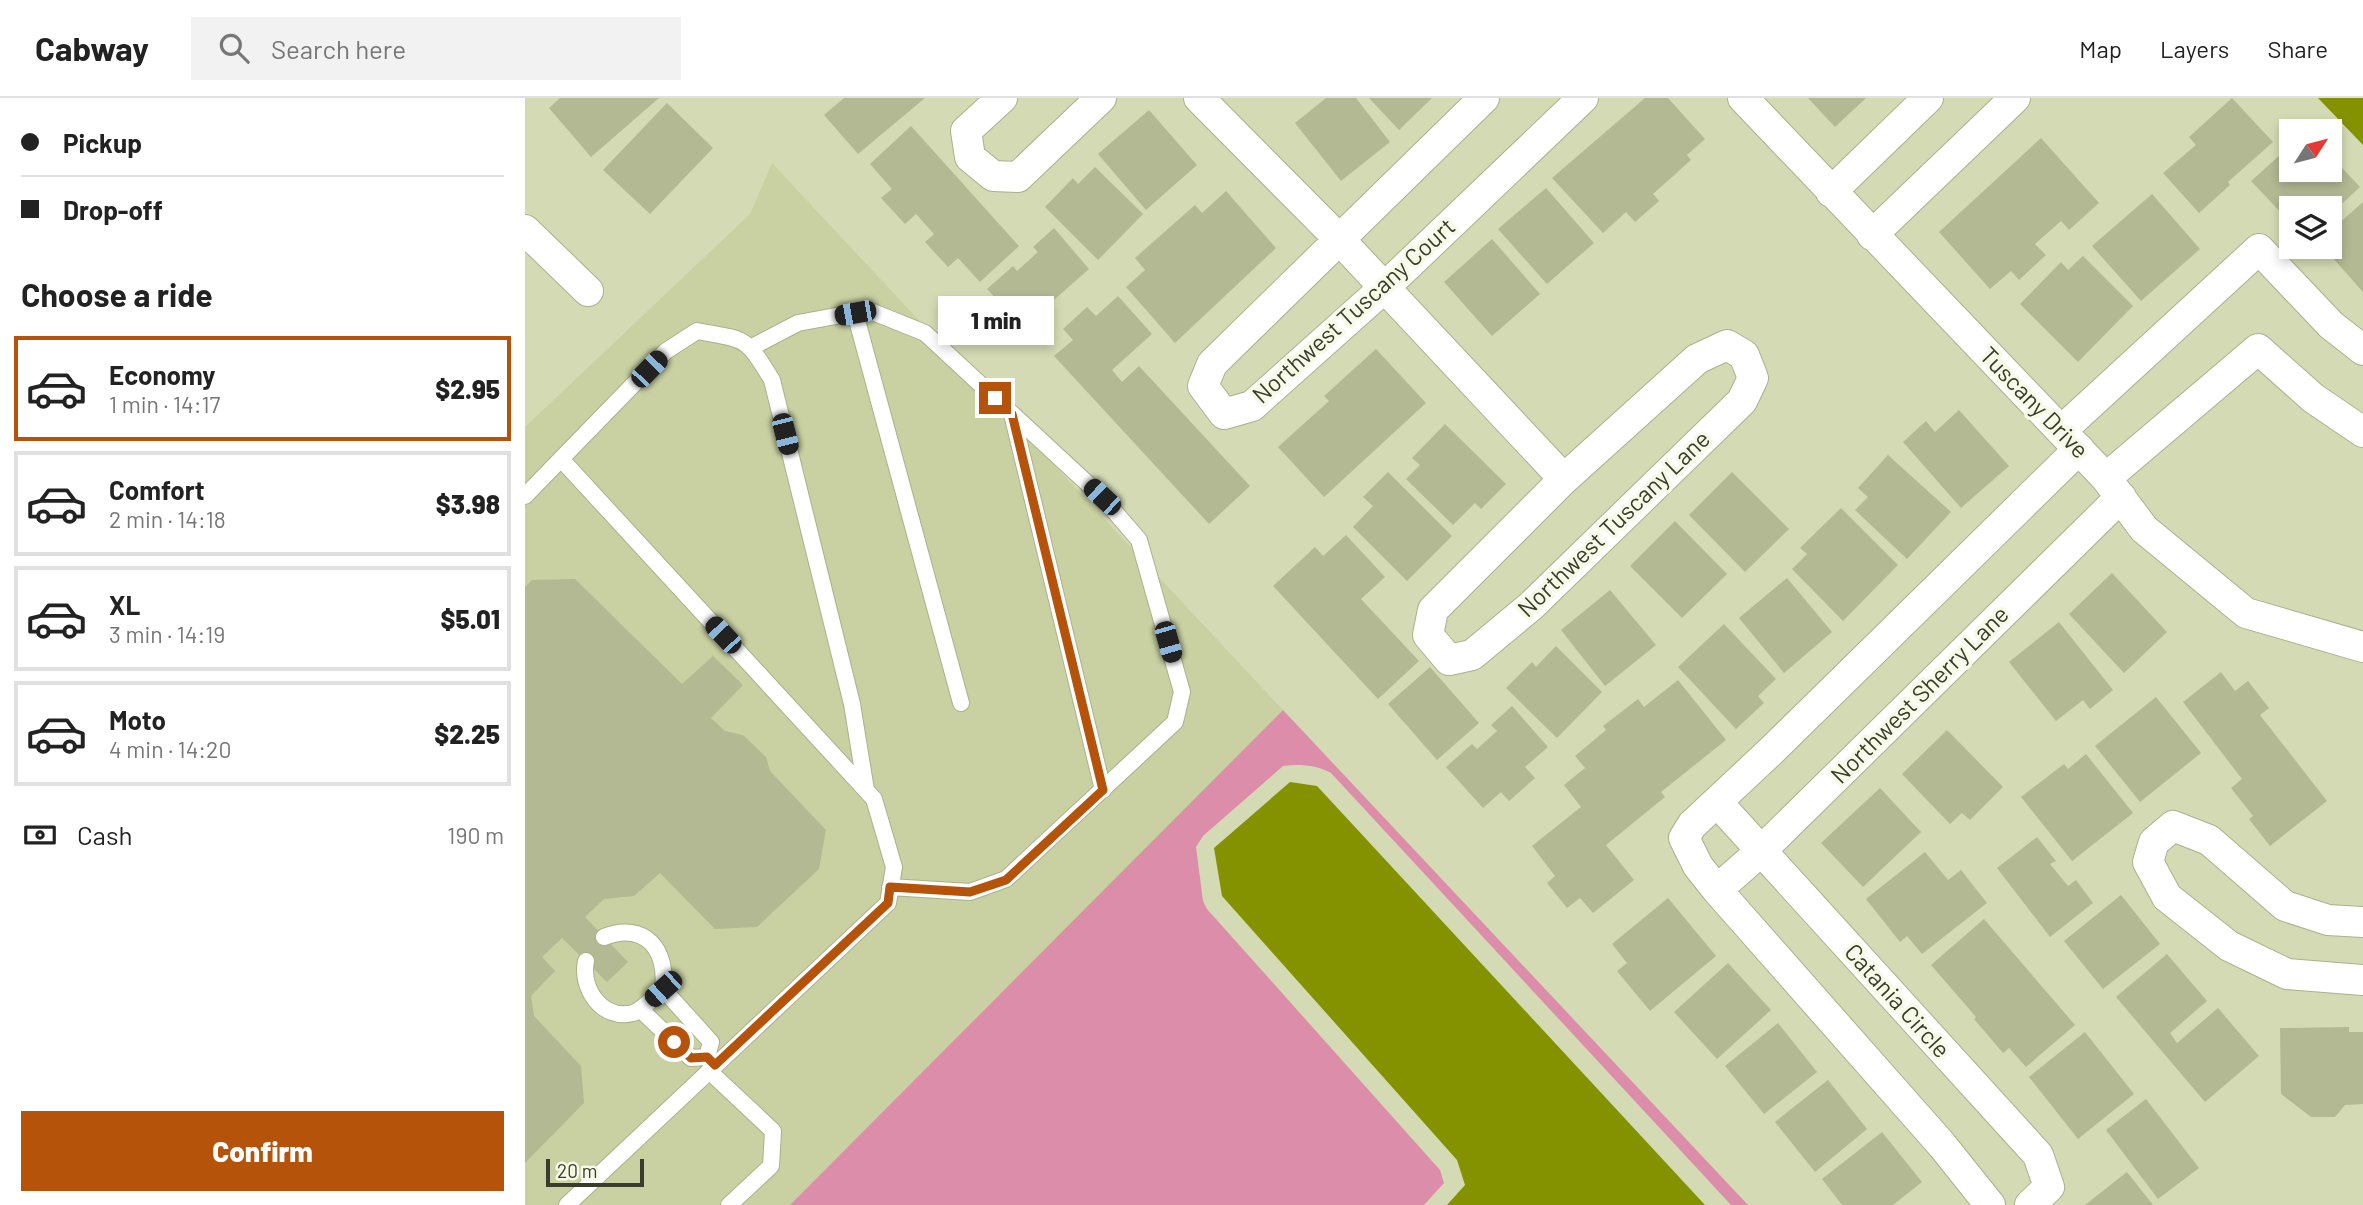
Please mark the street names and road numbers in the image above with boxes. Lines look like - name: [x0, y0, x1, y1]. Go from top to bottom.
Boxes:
- street label: Northwest Tuscany Court: [1246, 211, 1460, 409]
- street label: Tuscany Drive: [1975, 340, 2095, 464]
- street label: Northwest Tuscany Lane: [1511, 424, 1715, 622]
- street label: Northwest Sherry Lane: [1824, 599, 2014, 789]
- street label: Catania Circle: [1839, 937, 1957, 1063]

